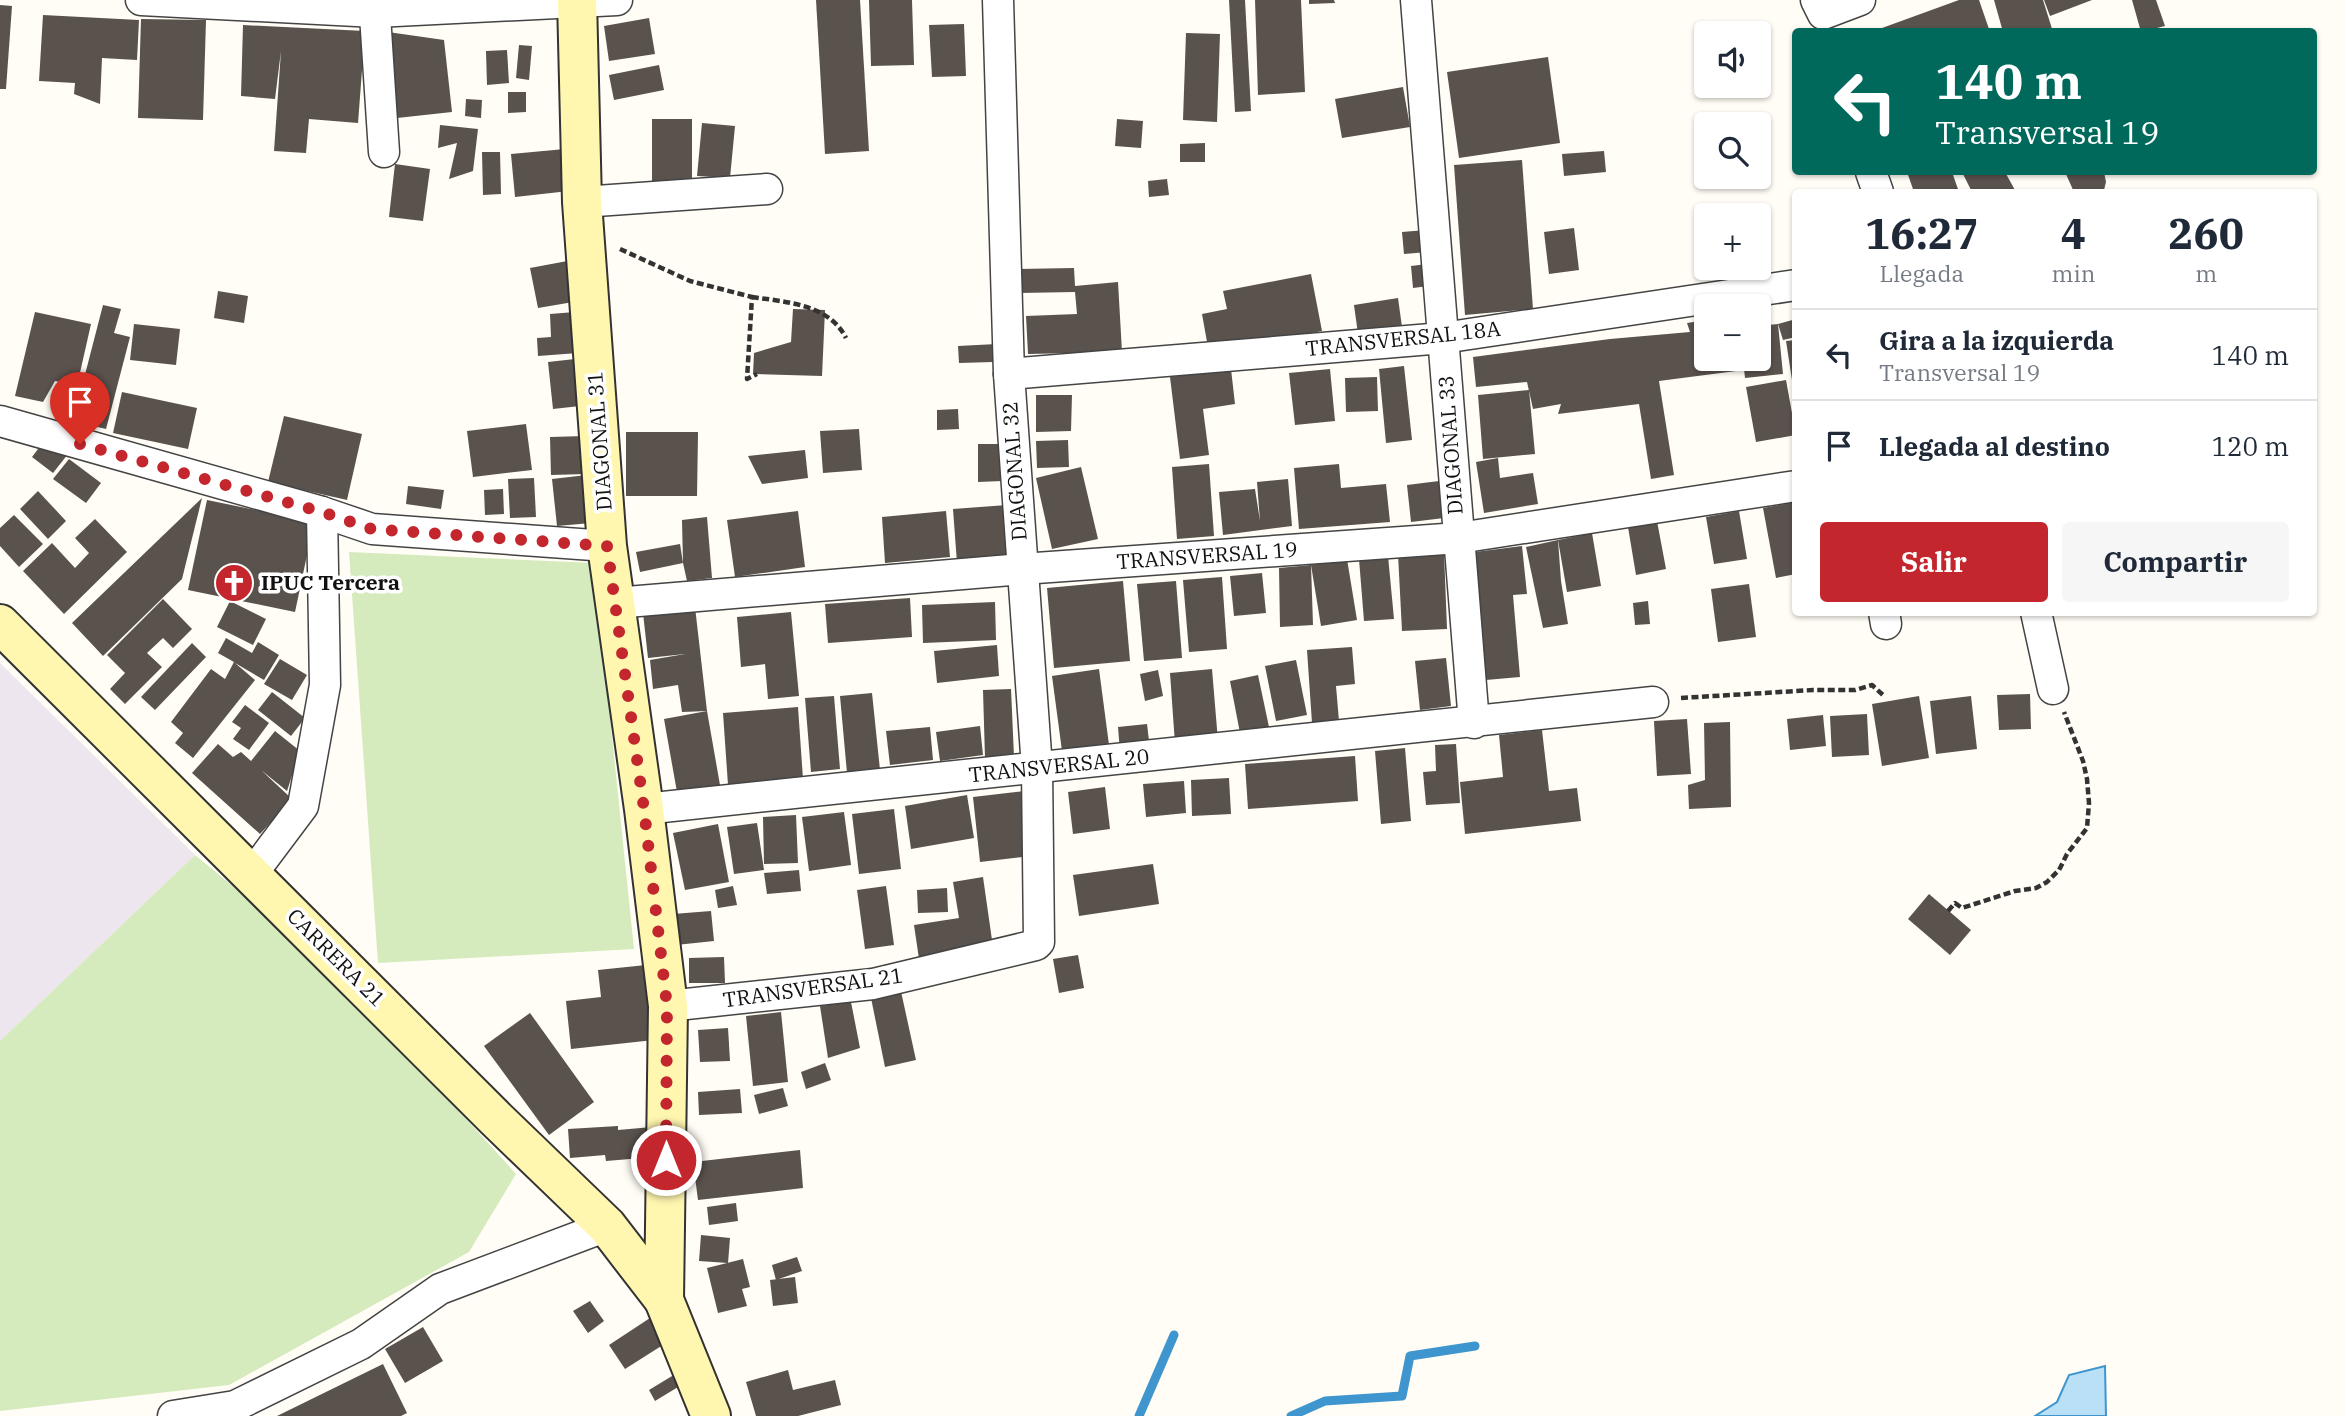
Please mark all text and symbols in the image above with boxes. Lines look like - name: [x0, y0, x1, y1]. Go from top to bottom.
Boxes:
- map controls: [1694, 21, 1771, 371]
- button: sound: [1694, 21, 1771, 98]
- text: 140 m: [1935, 49, 2082, 112]
- icon: left: [1820, 56, 1911, 147]
- text: Transversal 19: [1935, 111, 2159, 153]
- button: search: [1694, 112, 1771, 189]
- button: +: [1694, 203, 1771, 280]
- text: 16:27: [1865, 206, 1979, 261]
- text: 4: [2061, 206, 2086, 261]
- text: 260: [2168, 206, 2244, 261]
- text: Llegada: [1880, 258, 1964, 288]
- text: min: [2052, 258, 2095, 288]
- text: m: [2195, 258, 2217, 288]
- button: −: [1694, 294, 1771, 371]
- street label: TRANSVERSAL 18A: [1304, 314, 1502, 362]
- text: Gira a la izquierda: [1879, 323, 2114, 357]
- icon: left: [1820, 336, 1858, 374]
- text: 140 m: [2211, 338, 2289, 372]
- text: Transversal 19: [1879, 357, 2040, 387]
- street label: DIAGONAL 31: [580, 370, 618, 512]
- pin: [50, 372, 110, 444]
- street label: DIAGONAL 33: [1431, 374, 1469, 516]
- icon: arrive: [61, 383, 99, 421]
- street label: DIAGONAL 32: [995, 400, 1033, 542]
- icon: arrive: [1820, 427, 1858, 465]
- text: Llegada al destino: [1879, 429, 2110, 463]
- text: 120 m: [2211, 429, 2289, 463]
- button: Salir: [1820, 522, 2048, 602]
- button: Compartir: [2062, 522, 2289, 602]
- street label: TRANSVERSAL 19: [1115, 535, 1298, 575]
- church icon: IPUC Tercera: [213, 562, 255, 604]
- place label: IPUC Tercera: [261, 568, 400, 596]
- street label: TRANSVERSAL 20: [967, 742, 1151, 788]
- street label: CARRERA 21: [281, 902, 392, 1013]
- street label: TRANSVERSAL 21: [721, 961, 905, 1014]
- position arrow: [629, 1123, 703, 1197]

